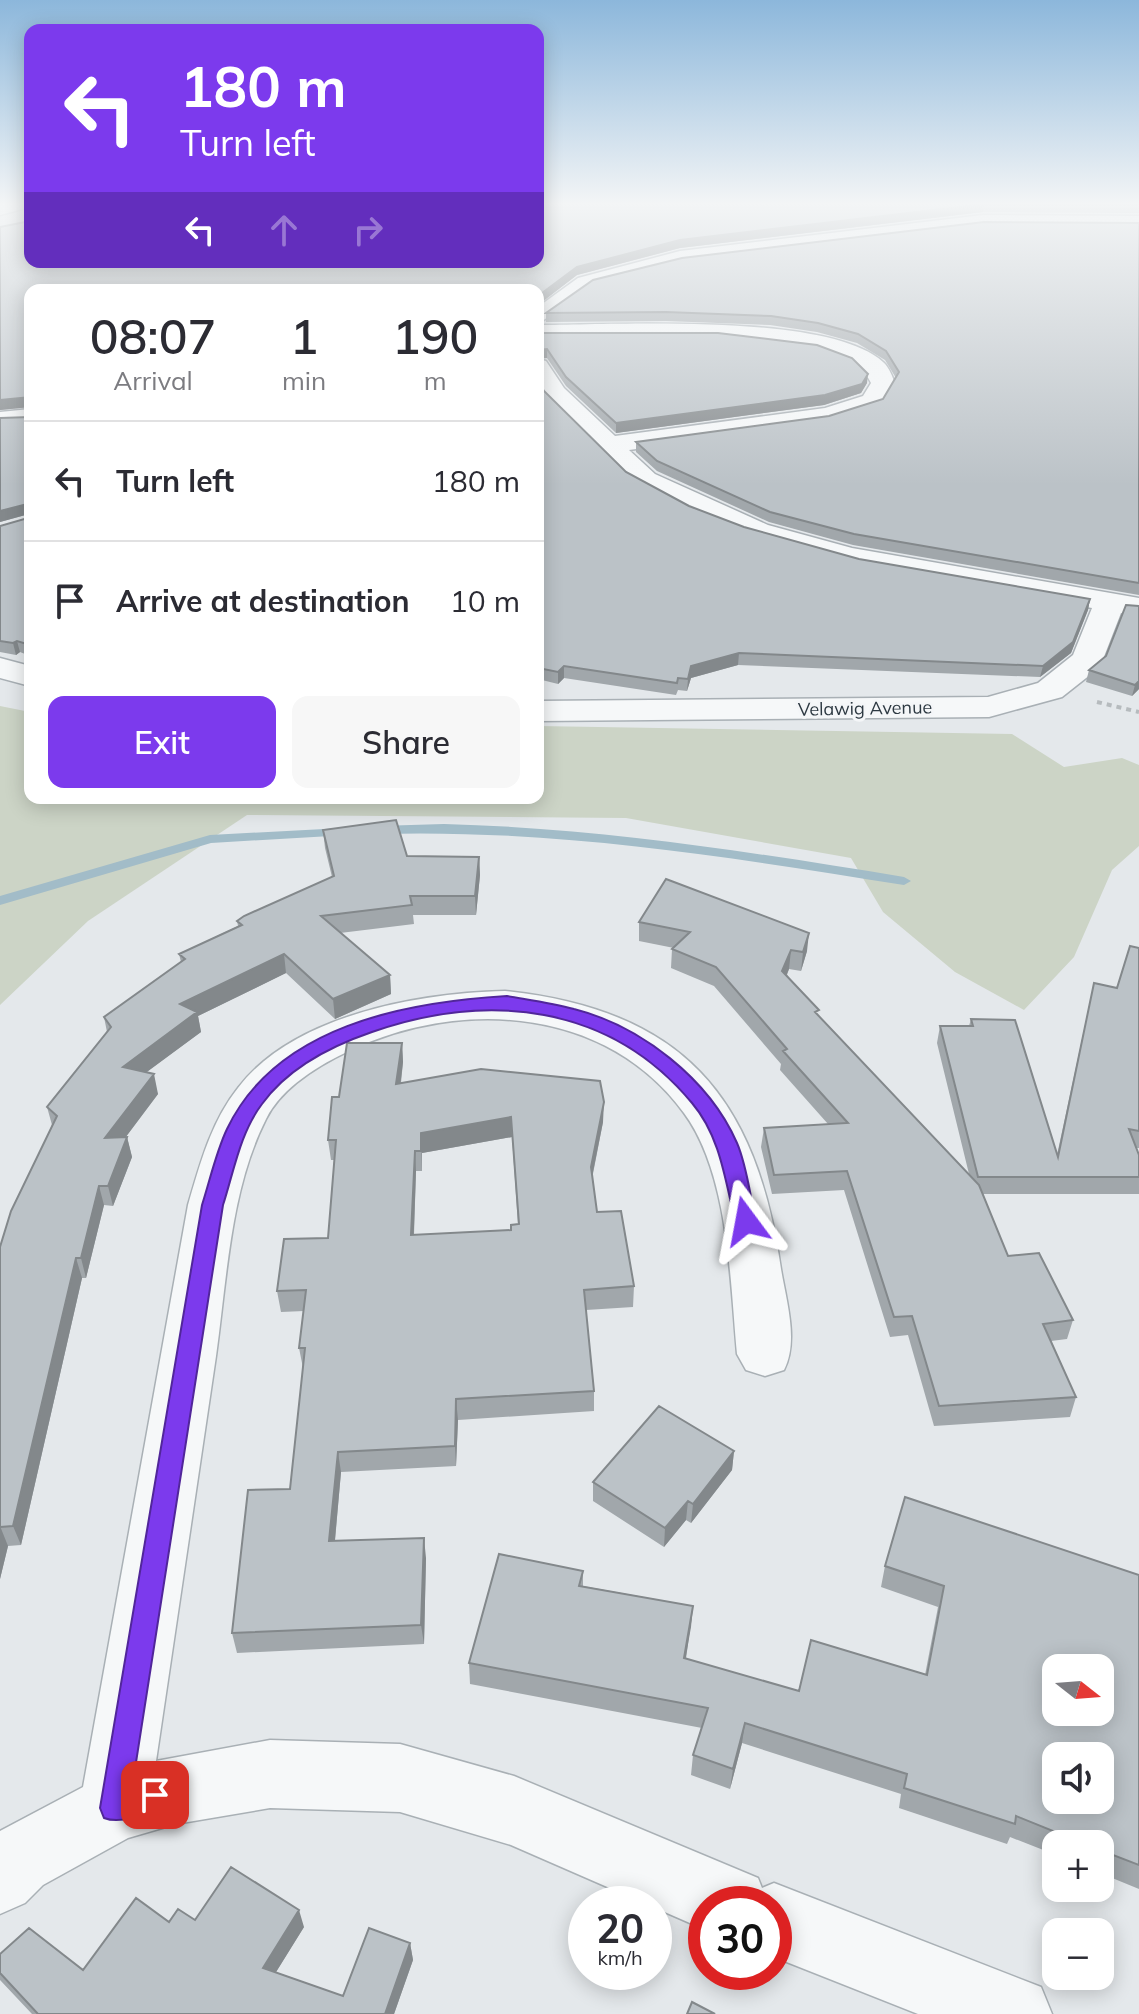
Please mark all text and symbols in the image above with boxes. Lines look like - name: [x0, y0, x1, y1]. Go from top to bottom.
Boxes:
- text: 180 m: [180, 51, 347, 121]
- icon: left: [48, 56, 152, 160]
- text: Turn left: [180, 120, 316, 165]
- icon: left: [178, 208, 222, 252]
- icon: ahead: [262, 208, 306, 252]
- icon: right: [346, 208, 390, 252]
- text: 08:07: [90, 306, 216, 366]
- text: 1: [290, 306, 318, 366]
- text: 190: [392, 306, 478, 366]
- text: Arrival: [113, 364, 193, 397]
- text: min: [282, 364, 326, 397]
- text: m: [424, 364, 447, 397]
- icon: left: [48, 459, 92, 503]
- text: Turn left: [116, 462, 234, 500]
- text: 180 m: [432, 462, 520, 500]
- icon: arrive: [48, 579, 92, 623]
- text: Arrive at destination: [116, 582, 410, 620]
- text: 10 m: [450, 582, 520, 620]
- street label: Velawig Avenue: [798, 695, 932, 721]
- button: Exit: [48, 696, 276, 788]
- button: Share: [292, 696, 520, 788]
- position arrow: [704, 1179, 788, 1263]
- north arrow: [1042, 1654, 1114, 1726]
- map controls: [1042, 1654, 1114, 1990]
- button: sound: [1042, 1742, 1114, 1814]
- pin: [121, 1761, 189, 1829]
- icon: arrive: [133, 1773, 177, 1817]
- button: +: [1042, 1830, 1114, 1902]
- speed limit sign: 30: [688, 1886, 792, 1990]
- text: 20: [596, 1903, 644, 1953]
- button: −: [1042, 1918, 1114, 1990]
- text: km/h: [597, 1945, 643, 1970]

